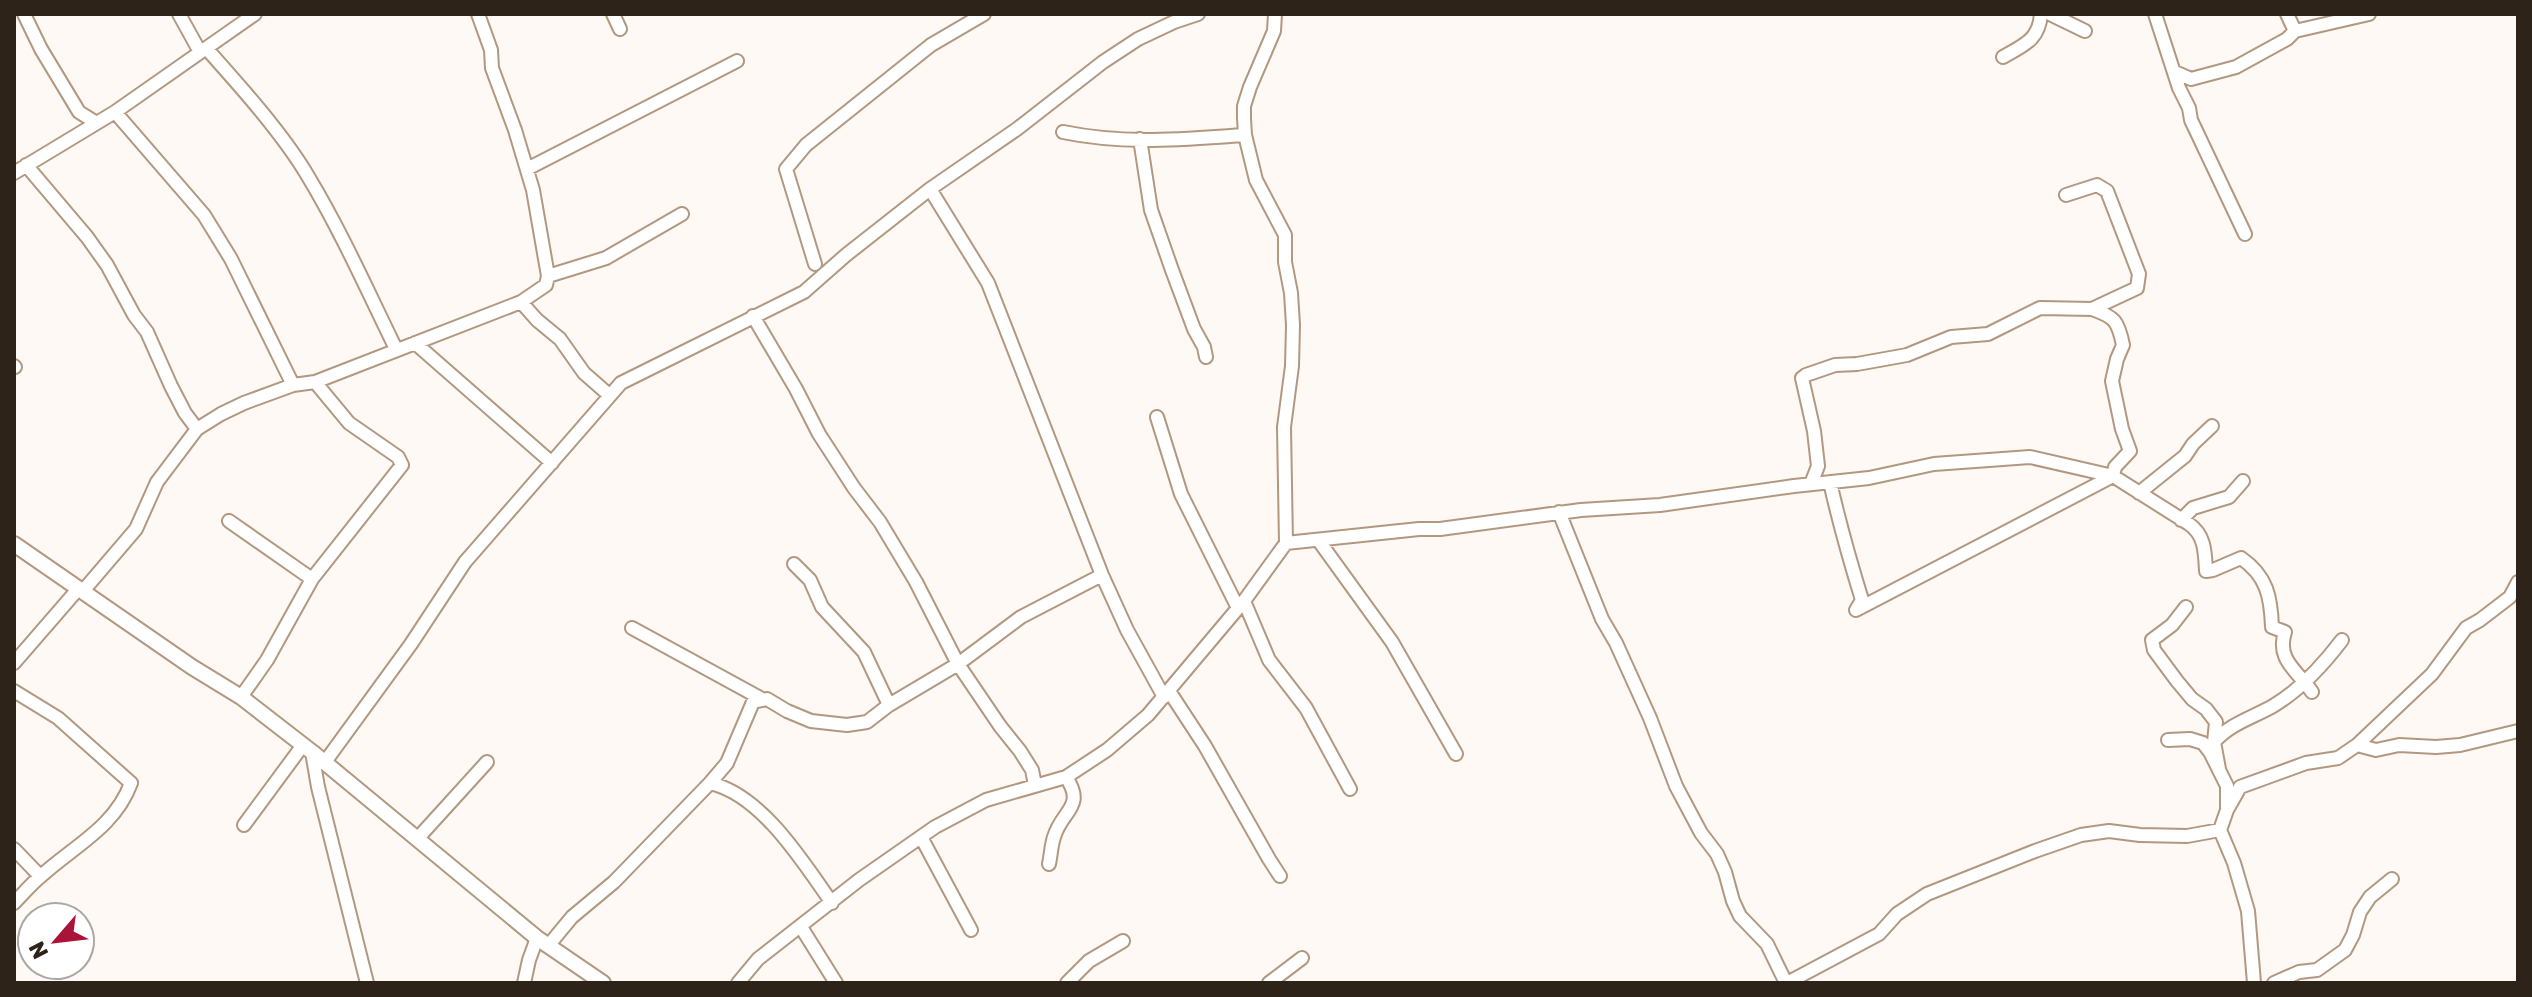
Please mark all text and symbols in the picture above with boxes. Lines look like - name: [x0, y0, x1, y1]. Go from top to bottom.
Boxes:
- north arrow: [16, 901, 96, 981]
- text: N: [23, 937, 54, 963]

